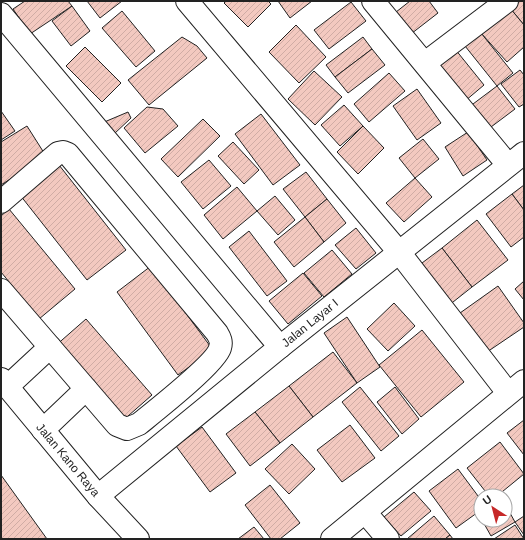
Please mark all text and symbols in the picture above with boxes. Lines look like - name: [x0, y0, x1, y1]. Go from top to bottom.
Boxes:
- street label: Jalan Layar I: [279, 296, 341, 350]
- street label: Jalan Kano Raya: [33, 420, 103, 500]
- north arrow: [473, 488, 513, 528]
- text: U: [480, 493, 494, 507]

